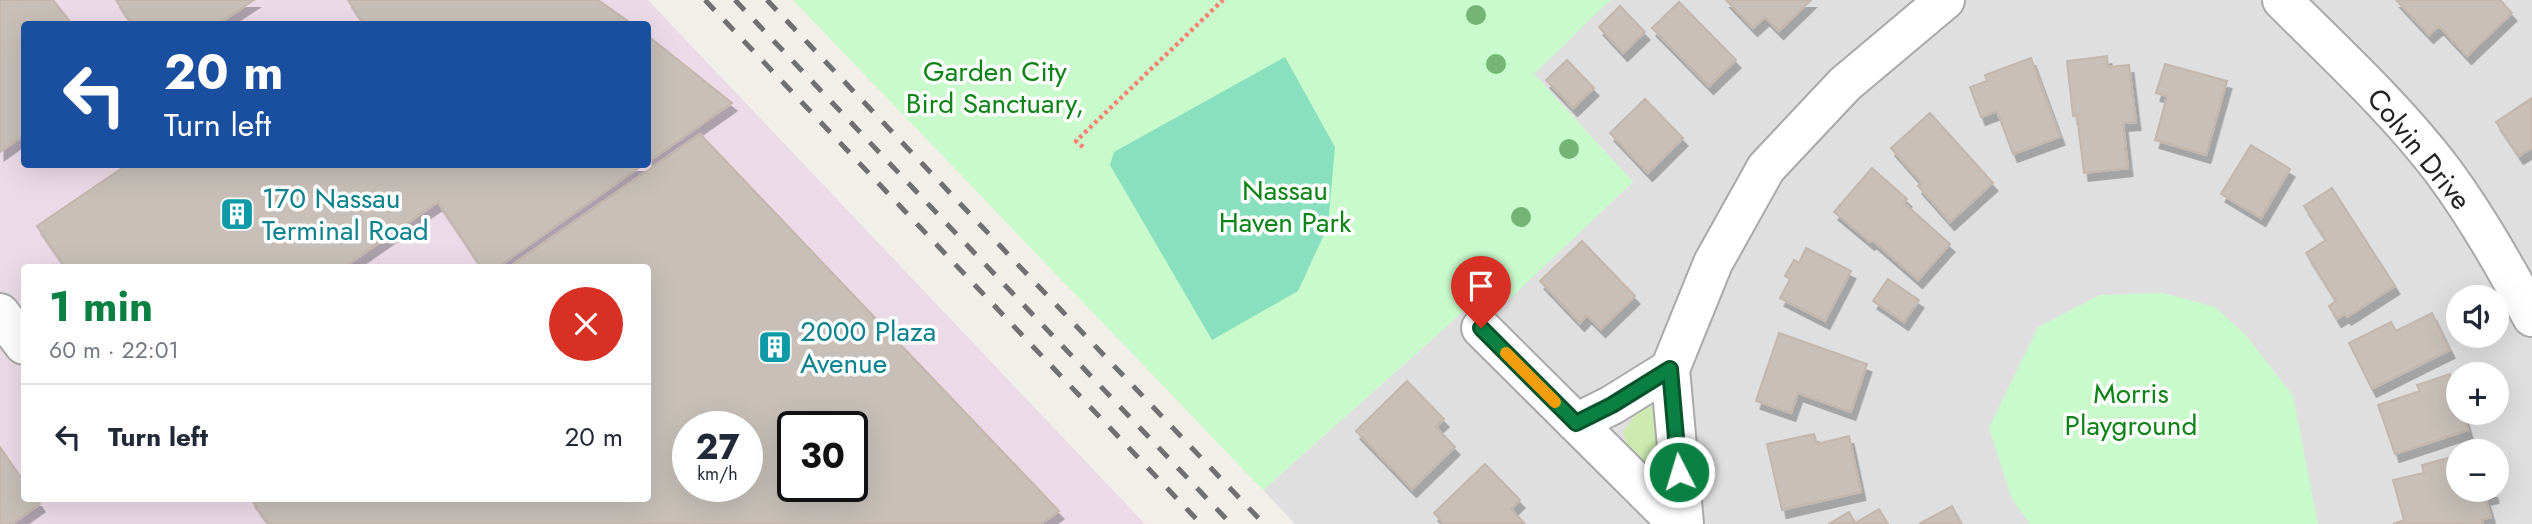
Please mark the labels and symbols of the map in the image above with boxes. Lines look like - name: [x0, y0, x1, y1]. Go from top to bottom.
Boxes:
- park label: Garden City Bird Sanctuary,: [906, 51, 1084, 124]
- street label: Colvin Drive: [2357, 79, 2481, 219]
- park label: Nassau Haven Park: [1219, 170, 1352, 243]
- place label: 170 Nassau Terminal Road: [262, 178, 429, 251]
- building icon: 170 Nassau Terminal Road: [218, 195, 256, 233]
- pin: [1451, 256, 1511, 328]
- place label: 2000 Plaza Avenue: [800, 311, 936, 384]
- building icon: 2000 Plaza Avenue: [756, 328, 794, 366]
- park label: Morris Playground: [2065, 373, 2197, 446]
- speed limit sign: 30: [777, 411, 868, 502]
- position arrow: [1642, 435, 1716, 509]

